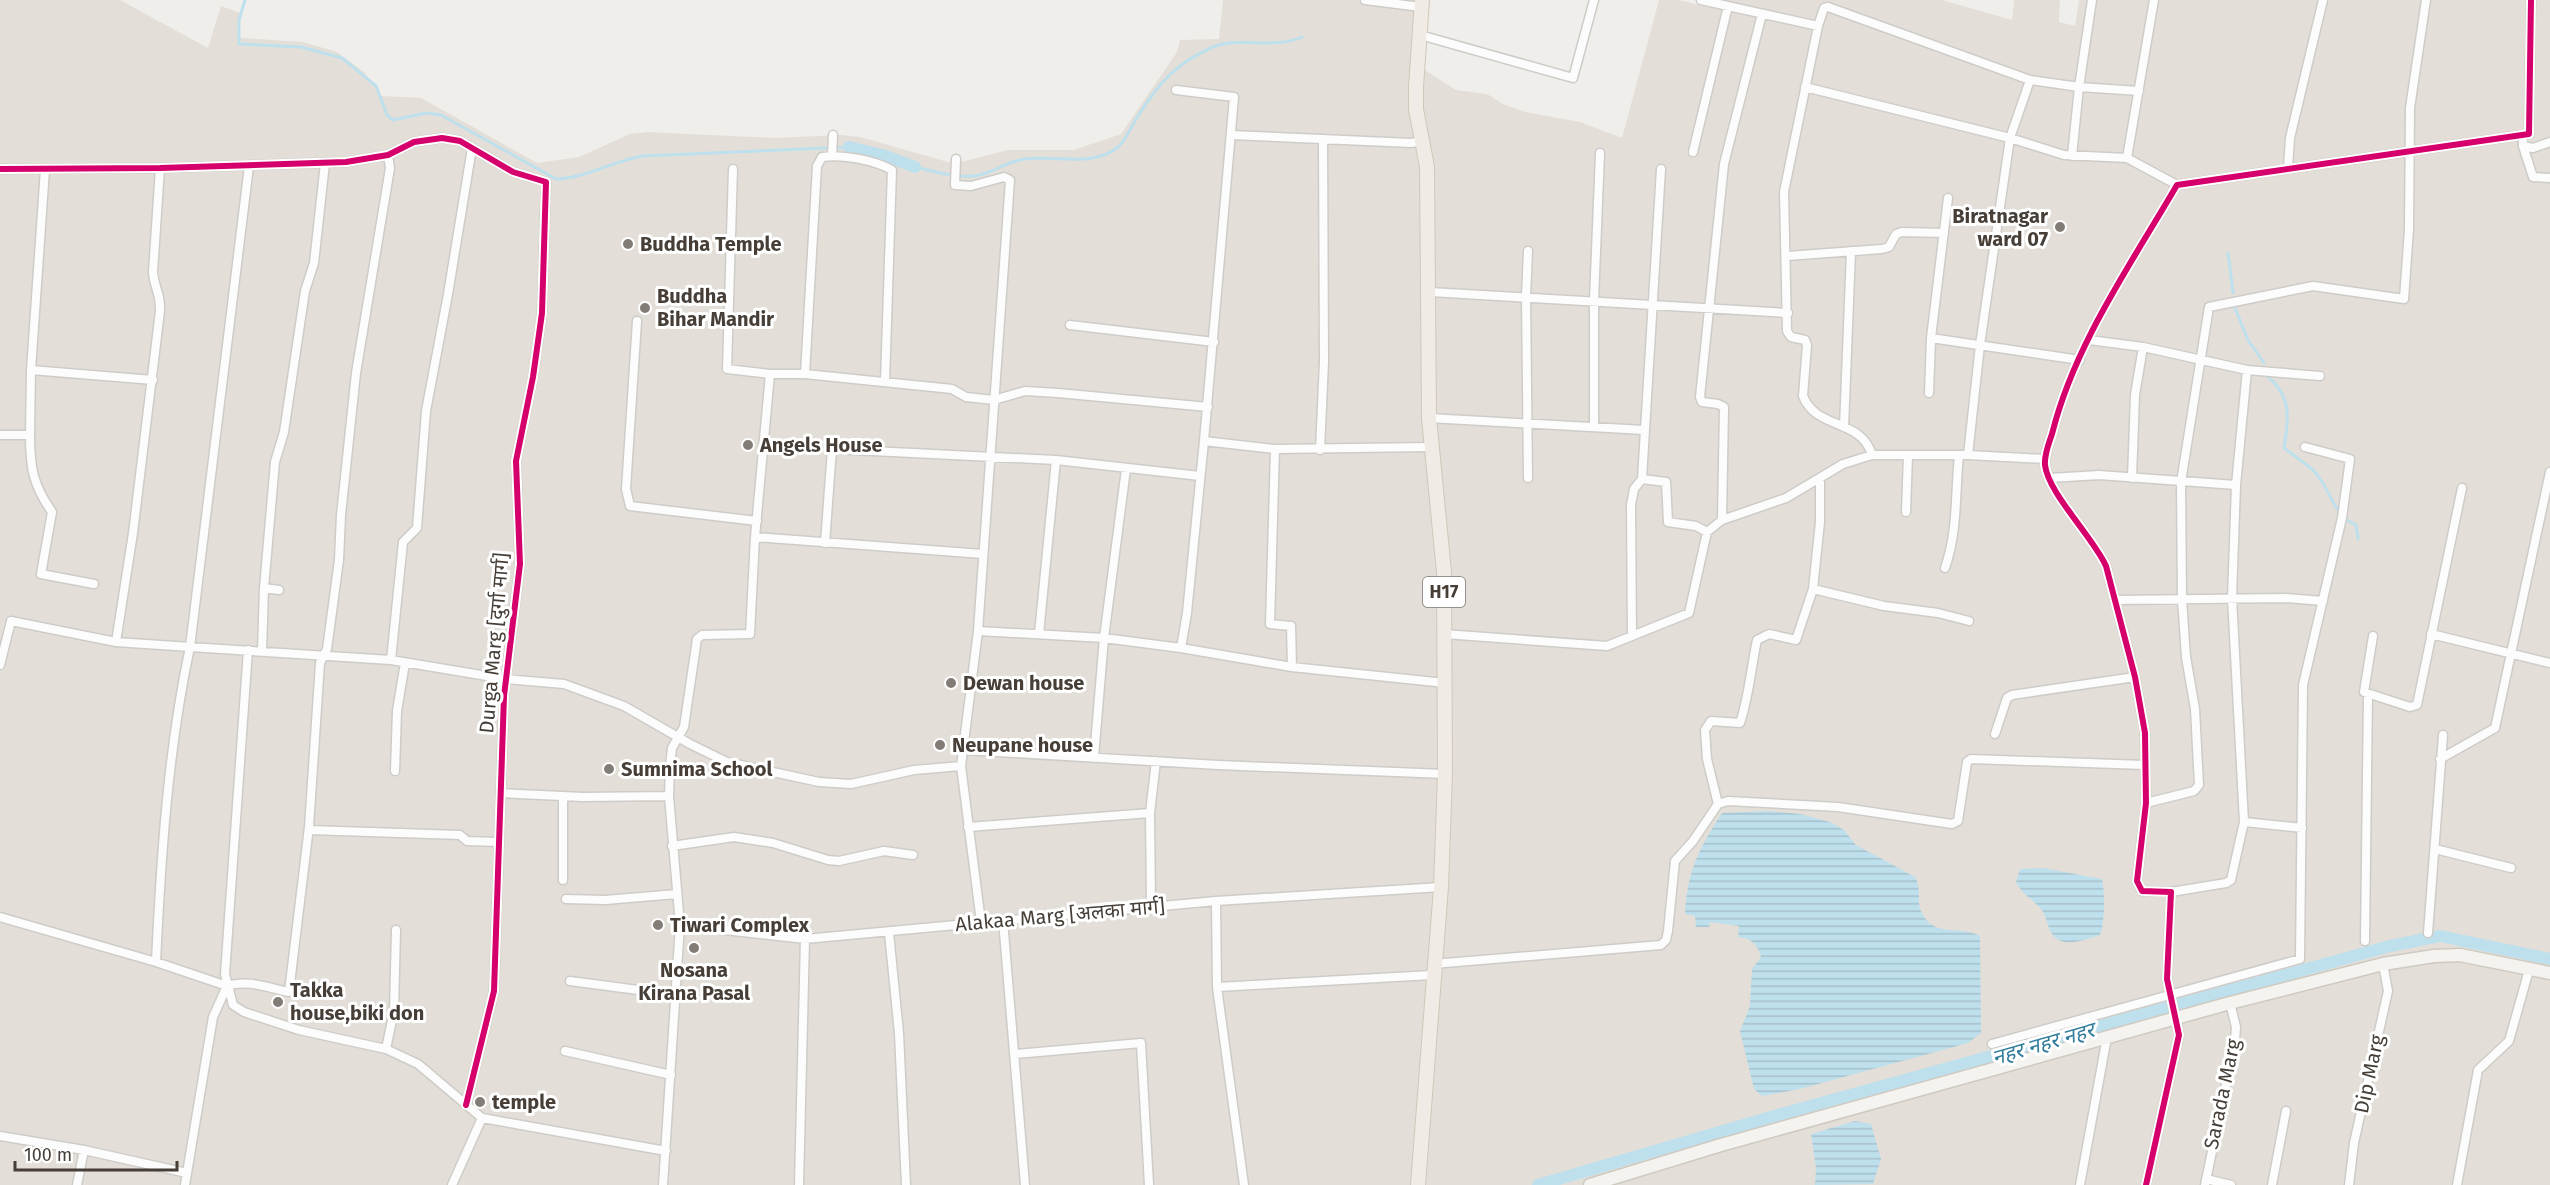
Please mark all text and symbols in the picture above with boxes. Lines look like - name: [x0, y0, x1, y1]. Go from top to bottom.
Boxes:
- place label: Biratnagar ward 07: [1952, 204, 2049, 251]
- marker: Biratnagar ward 07: [2053, 220, 2067, 234]
- place label: Buddha Temple: [640, 232, 781, 256]
- marker: Buddha Temple: [621, 237, 635, 251]
- place label: Buddha Bihar Mandir: [657, 284, 775, 331]
- marker: Buddha Bihar Mandir: [638, 301, 652, 315]
- place label: Angels House: [759, 433, 882, 457]
- marker: Angels House: [741, 438, 755, 452]
- street label: Durga Marg [दुर्गा मार्ग]: [474, 552, 515, 734]
- road number: H17: [1423, 577, 1465, 607]
- place label: Dewan house: [963, 671, 1084, 695]
- marker: Dewan house: [944, 676, 958, 690]
- place label: Neupane house: [952, 733, 1093, 757]
- marker: Neupane house: [933, 738, 947, 752]
- place label: Sumnima School: [621, 757, 772, 781]
- marker: Sumnima School: [602, 762, 616, 776]
- street label: Alakaa Marg [अलका मार्ग]: [954, 894, 1166, 936]
- place label: Tiwari Complex: [670, 913, 810, 937]
- marker: Tiwari Complex: [651, 918, 665, 932]
- marker: Nosana Kirana Pasal: [687, 941, 701, 955]
- place label: Nosana Kirana Pasal: [638, 958, 750, 1005]
- place label: Takka house,biki don: [290, 978, 424, 1025]
- marker: Takka house,biki don: [271, 995, 285, 1009]
- water label: नहर नहर नहर: [1989, 1016, 2101, 1071]
- street label: Dip Marg: [2349, 1032, 2389, 1116]
- street label: Sarada Marg: [2199, 1036, 2246, 1151]
- place label: temple: [492, 1090, 556, 1114]
- marker: temple: [473, 1095, 487, 1109]
- scale bar: [15, 1134, 177, 1172]
- text: 100 m: [24, 1144, 72, 1166]

